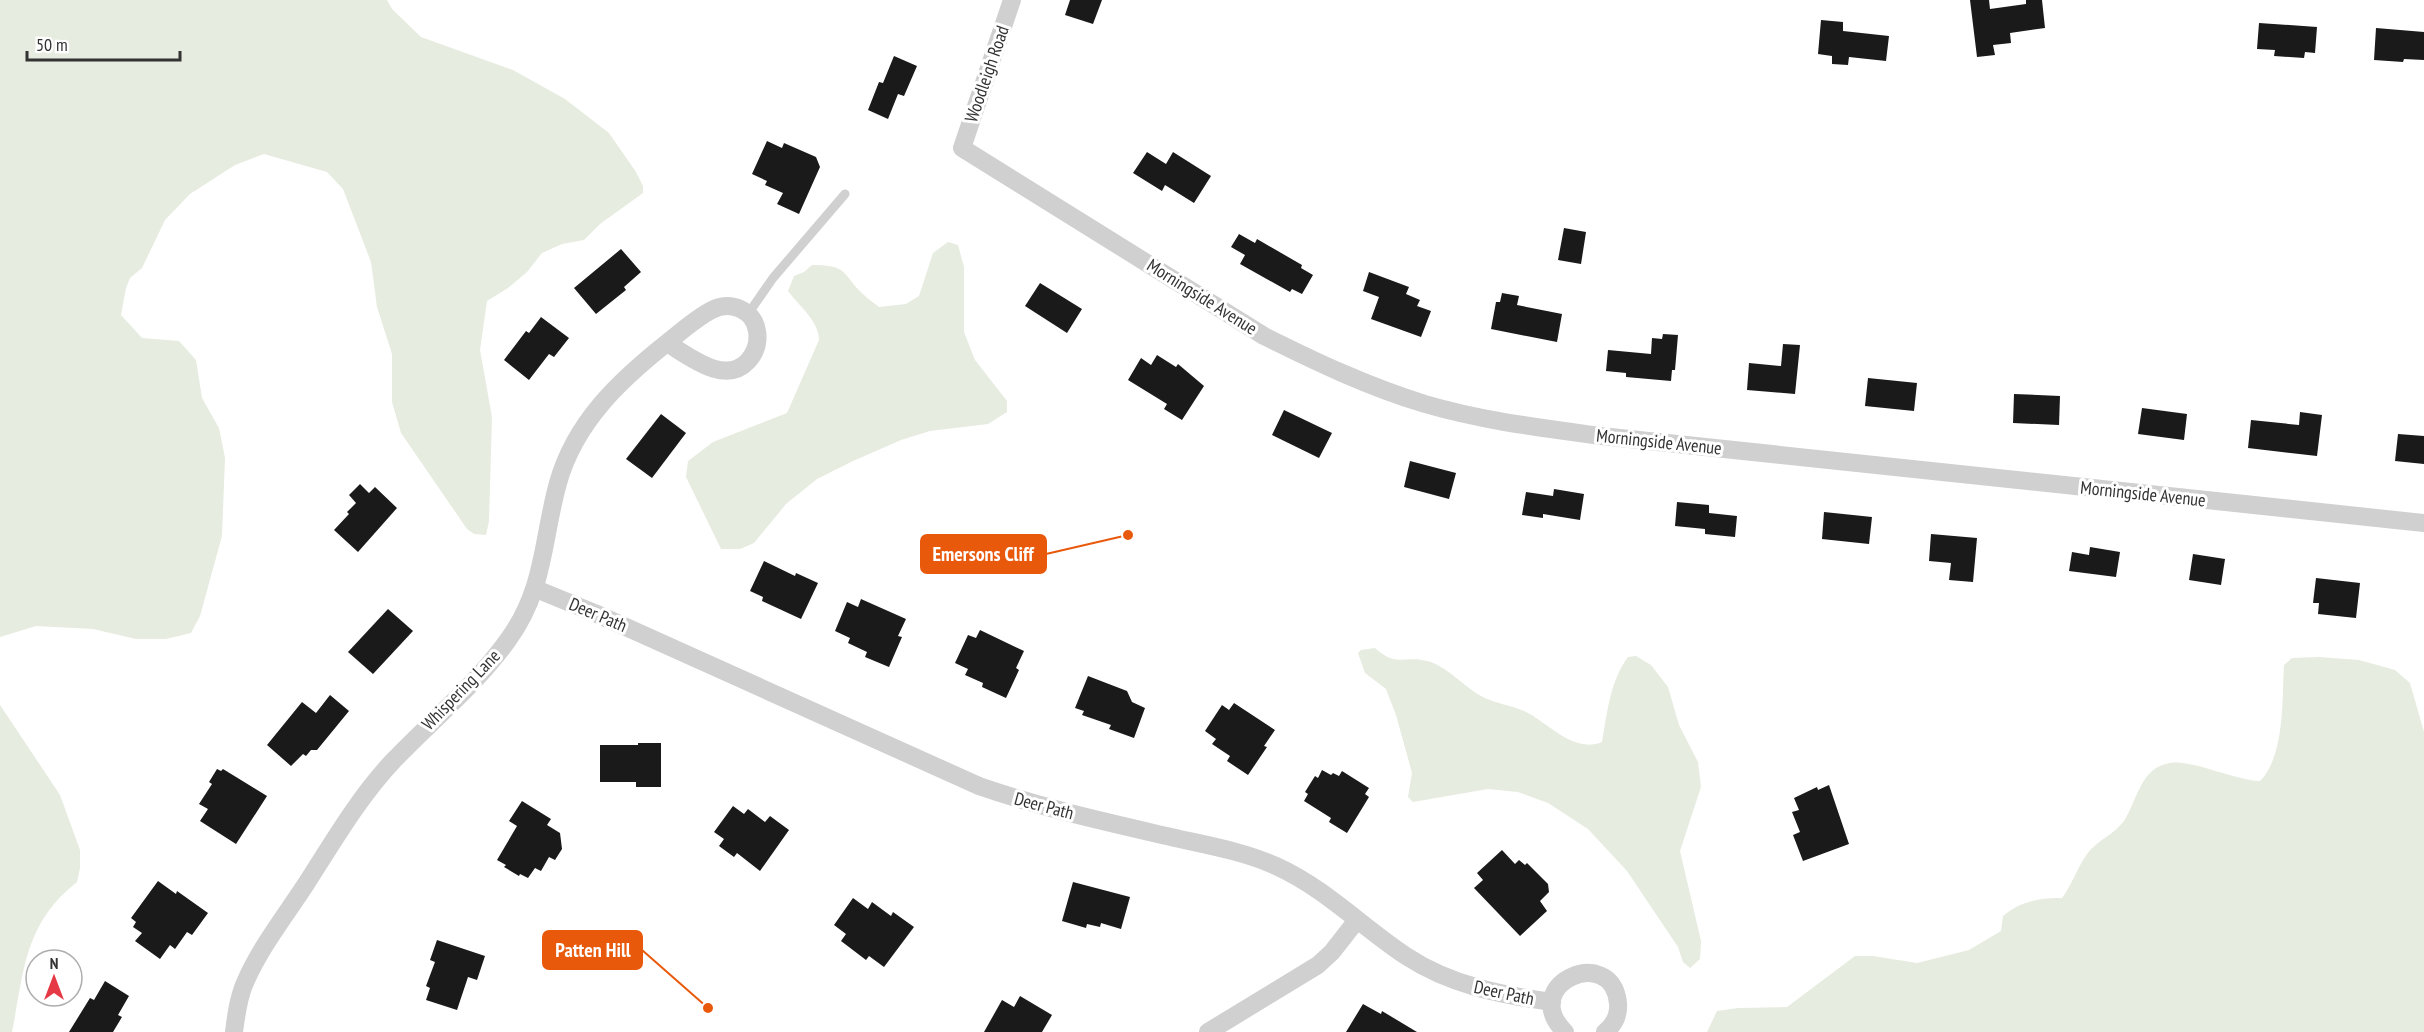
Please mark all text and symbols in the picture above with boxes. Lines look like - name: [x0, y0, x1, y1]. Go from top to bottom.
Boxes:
- street label: Woodleigh Road: [959, 23, 1014, 125]
- scale bar: [27, 24, 180, 62]
- text: 50 m: [36, 33, 68, 56]
- street label: Morningside Avenue: [1143, 254, 1262, 340]
- street label: Morningside Avenue: [1595, 423, 1723, 460]
- street label: Morningside Avenue: [2079, 475, 2207, 512]
- callout: Emersons Cliff: [921, 535, 1046, 573]
- text: Emersons Cliff: [932, 541, 1035, 567]
- street label: Deer Path: [566, 592, 631, 637]
- street label: Whispering Lane: [416, 644, 505, 735]
- street label: Deer Path: [1012, 787, 1076, 824]
- callout: Patten Hill: [543, 931, 642, 969]
- text: Patten Hill: [555, 937, 631, 963]
- north arrow: [24, 948, 84, 1008]
- text: N: [50, 953, 58, 973]
- street label: Deer Path: [1472, 975, 1536, 1010]

